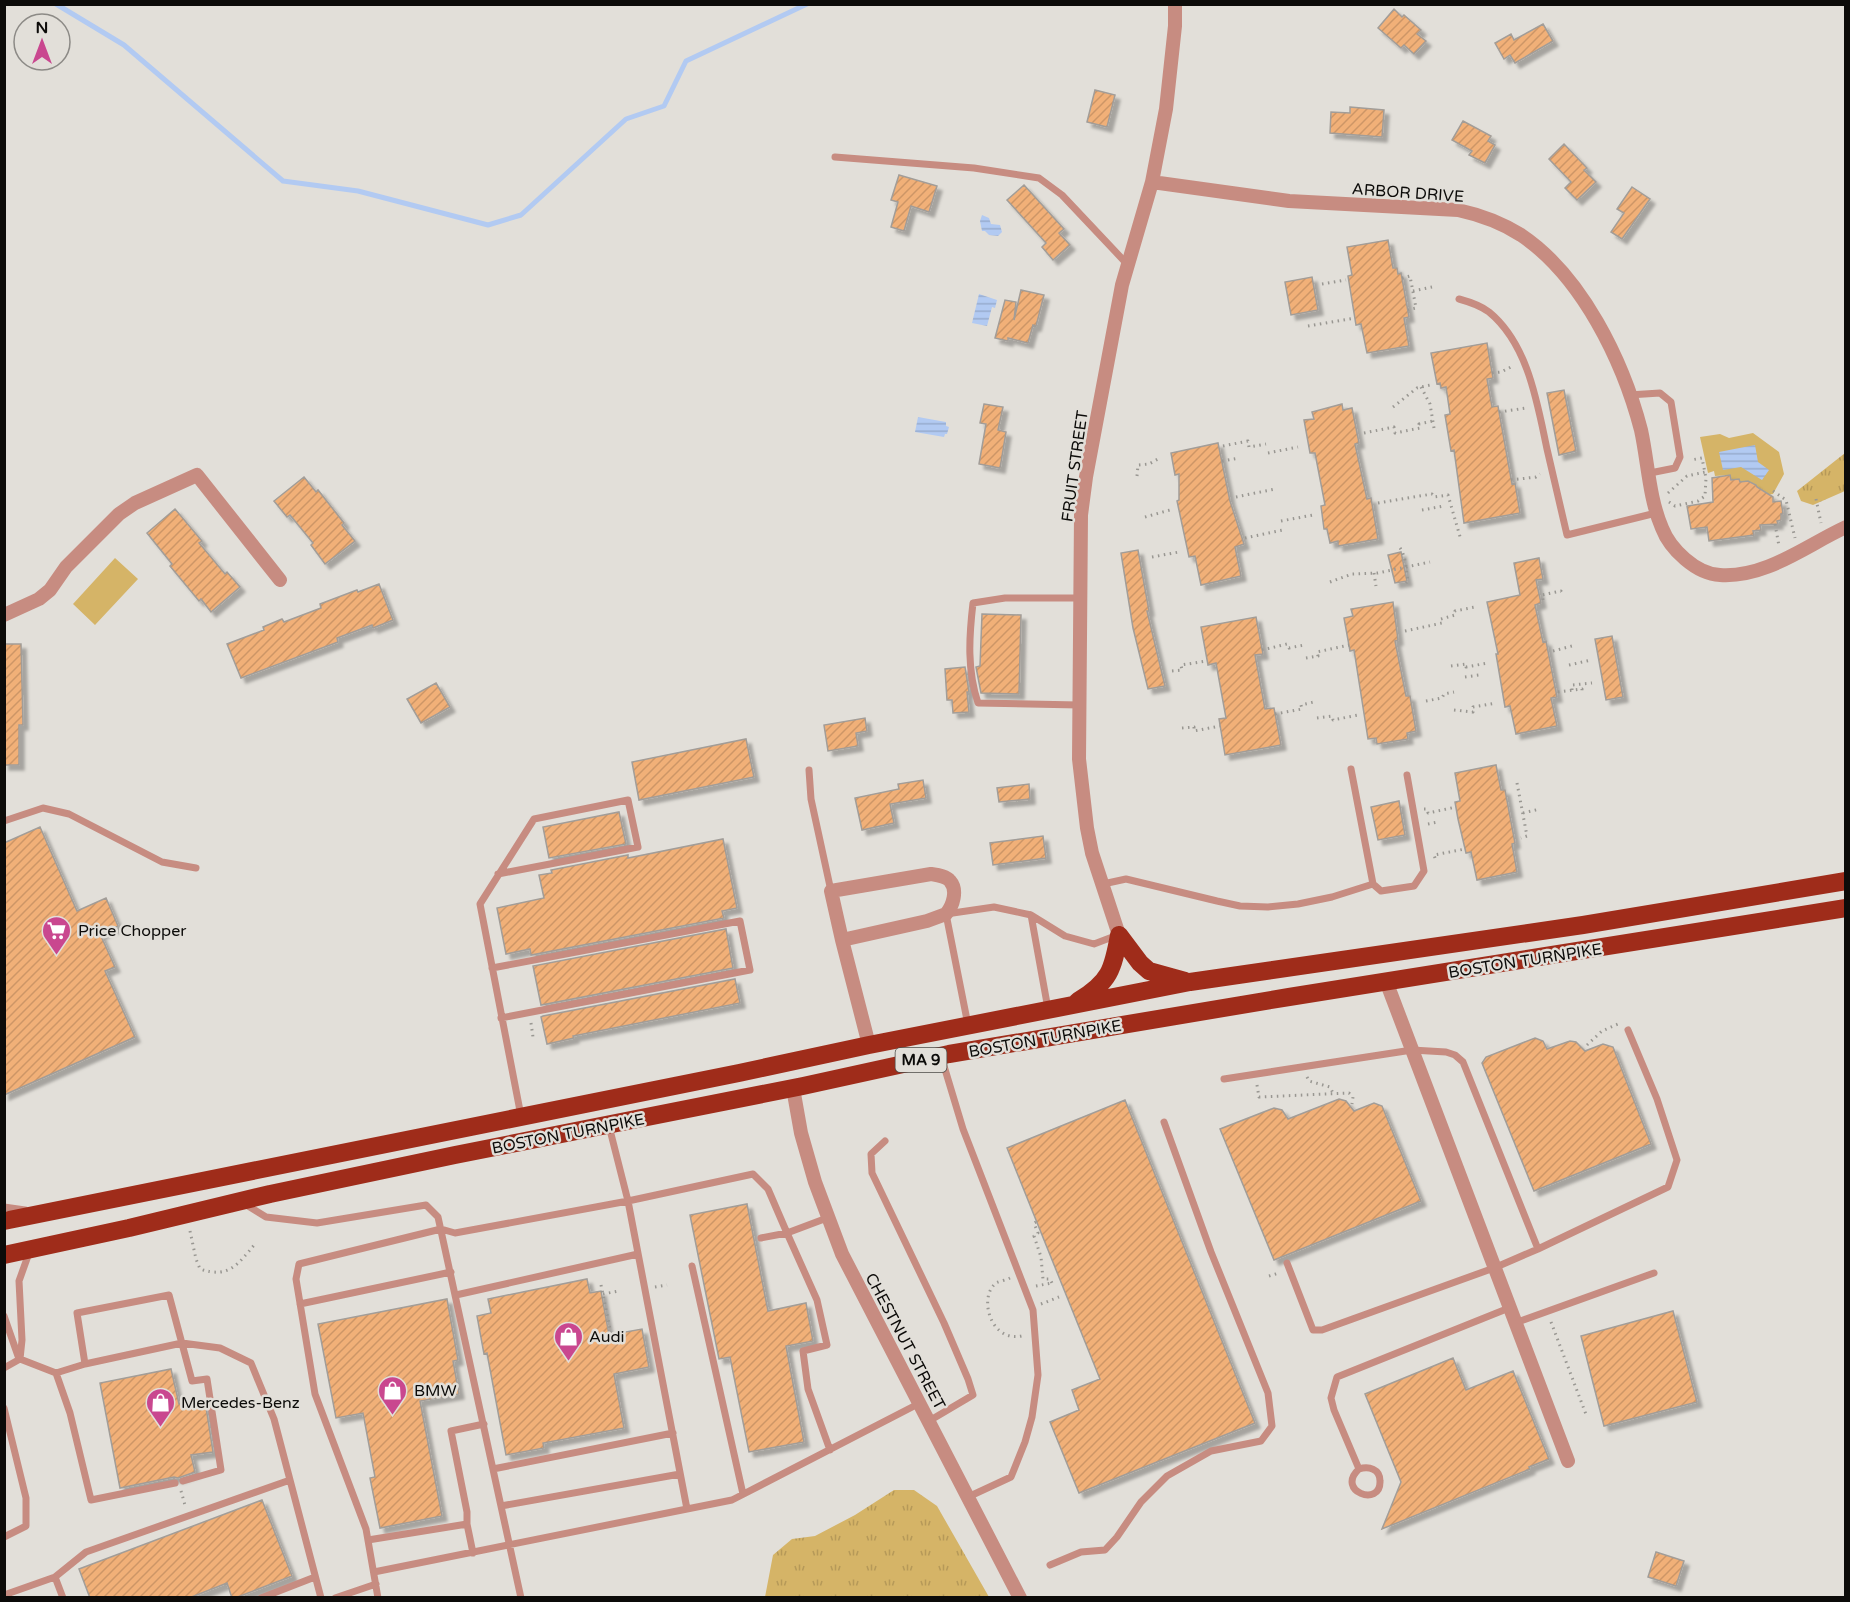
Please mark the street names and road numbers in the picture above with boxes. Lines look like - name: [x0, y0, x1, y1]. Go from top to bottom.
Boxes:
- street label: ARBOR DRIVE: [1351, 179, 1465, 207]
- street label: FRUIT STREET: [1057, 409, 1093, 523]
- street label: BOSTON TURNPIKE: [1447, 939, 1603, 983]
- street label: BOSTON TURNPIKE: [967, 1016, 1123, 1062]
- road number: MA 9: [896, 1048, 946, 1072]
- street label: BOSTON TURNPIKE: [490, 1109, 646, 1159]
- street label: CHESTNUT STREET: [861, 1270, 950, 1413]

